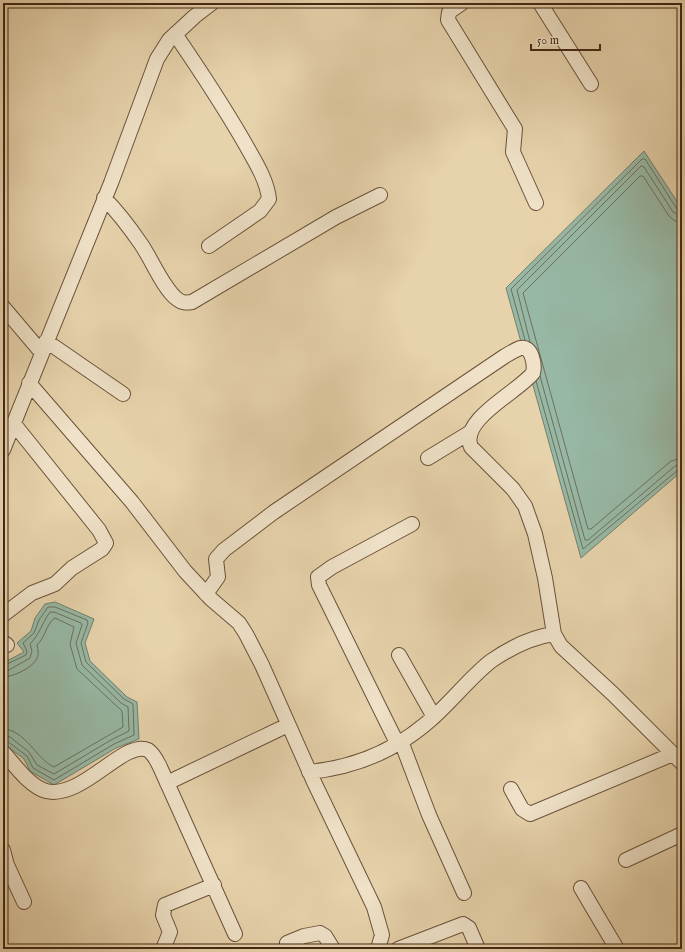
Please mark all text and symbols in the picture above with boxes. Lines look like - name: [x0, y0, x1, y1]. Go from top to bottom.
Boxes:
- scale bar: [531, 26, 600, 52]
- text: 50 m: [537, 33, 559, 48]

